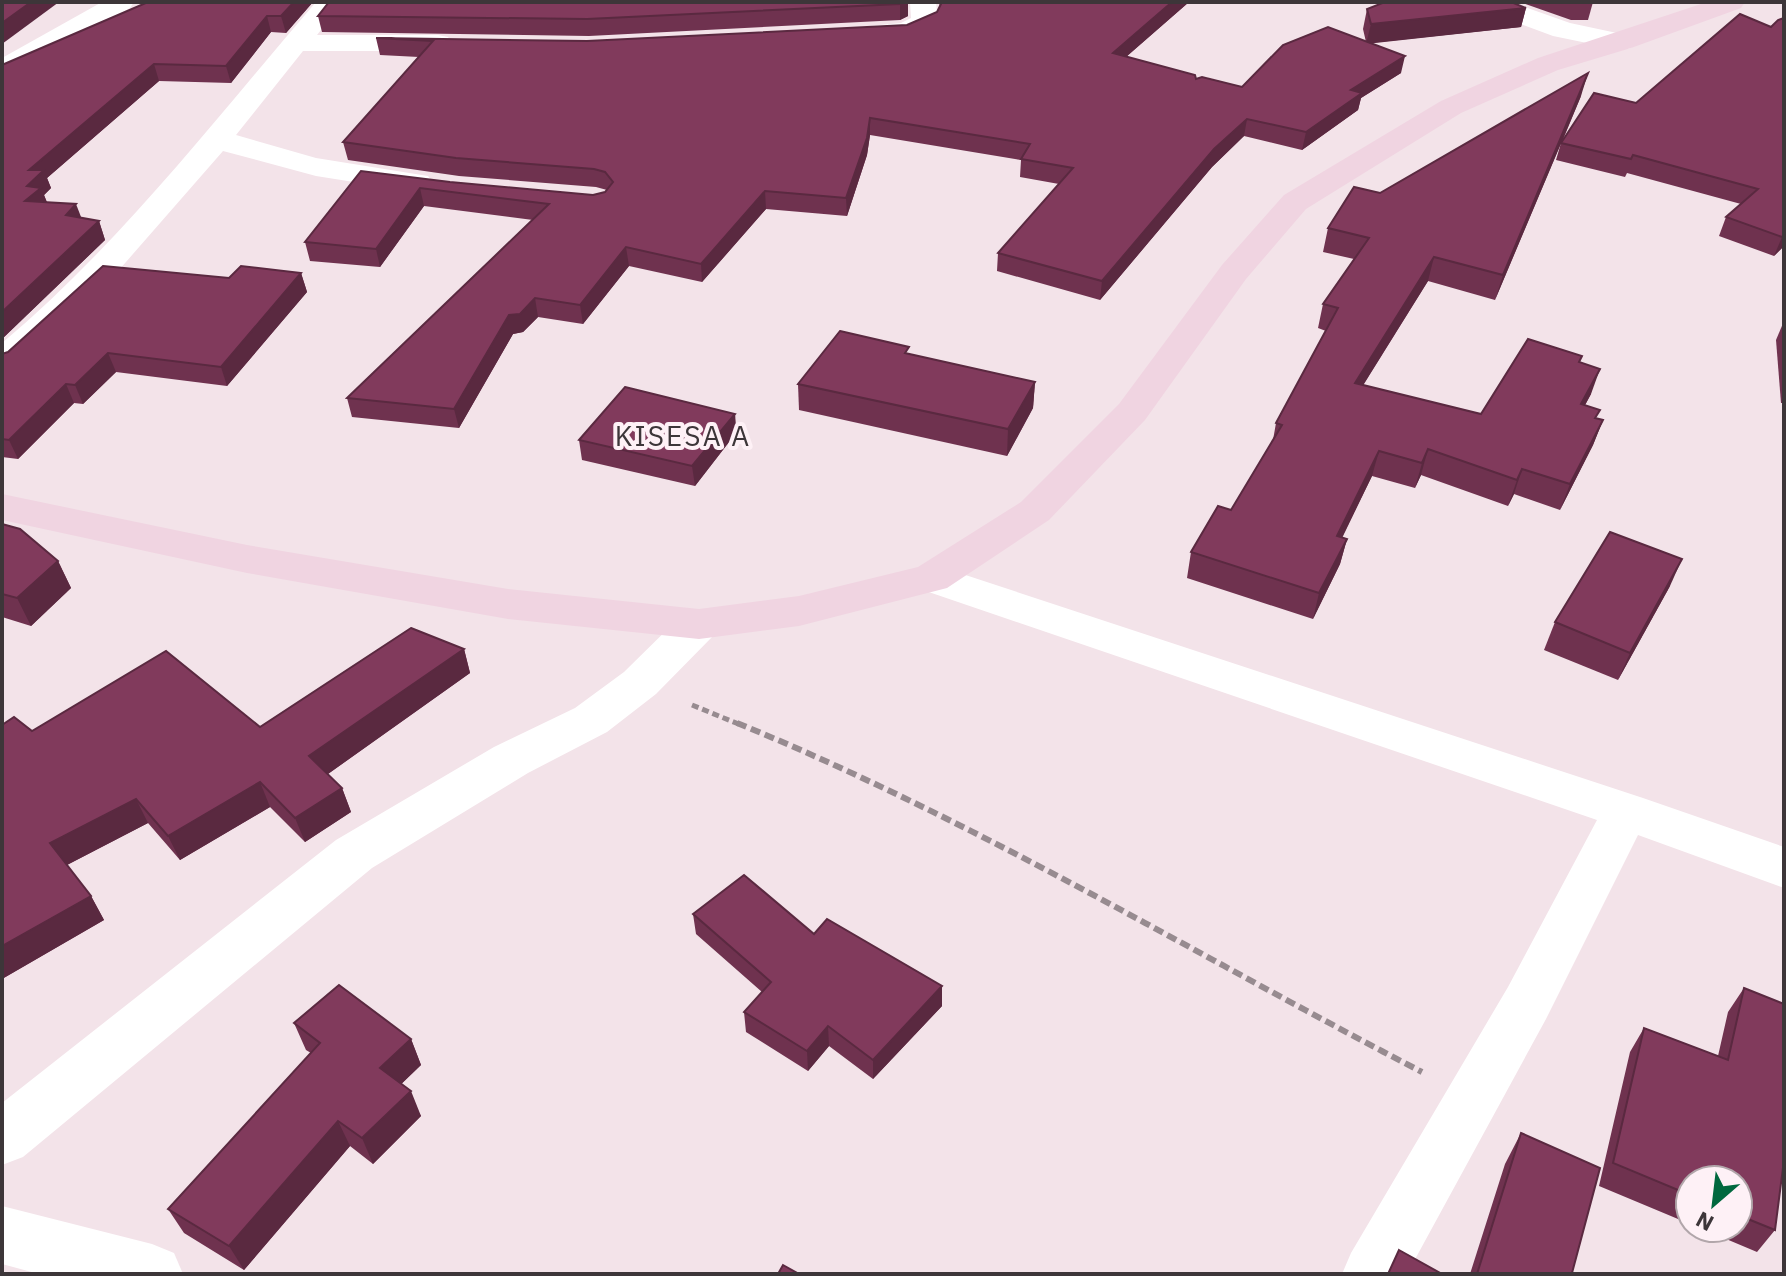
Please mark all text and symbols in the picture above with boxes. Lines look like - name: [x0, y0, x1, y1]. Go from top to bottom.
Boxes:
- district label: KISESA A: [615, 417, 751, 454]
- north arrow: [1674, 1164, 1754, 1244]
- text: N: [1691, 1206, 1718, 1239]

